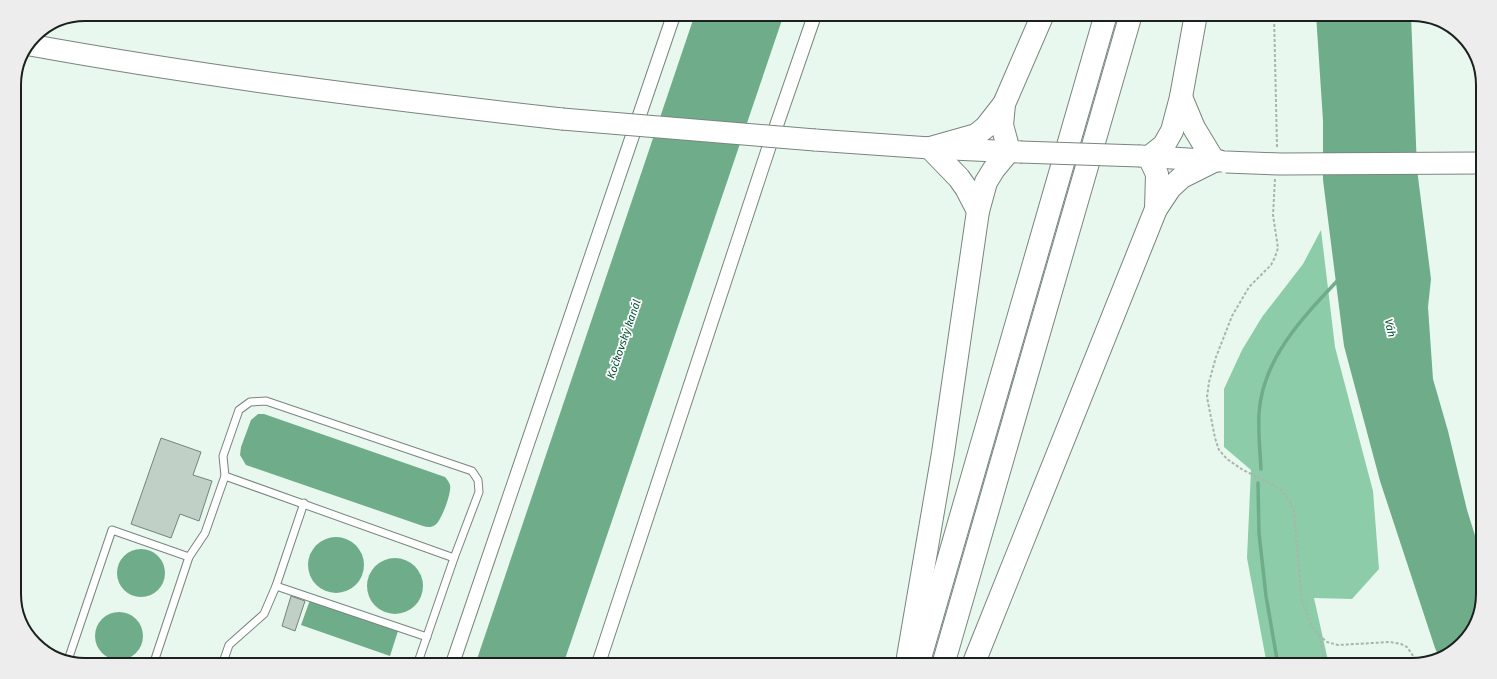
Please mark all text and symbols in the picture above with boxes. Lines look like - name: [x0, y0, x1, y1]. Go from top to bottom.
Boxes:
- water label: Kočkovský kanál: [604, 298, 644, 380]
- water label: Váh: [1382, 318, 1398, 338]

